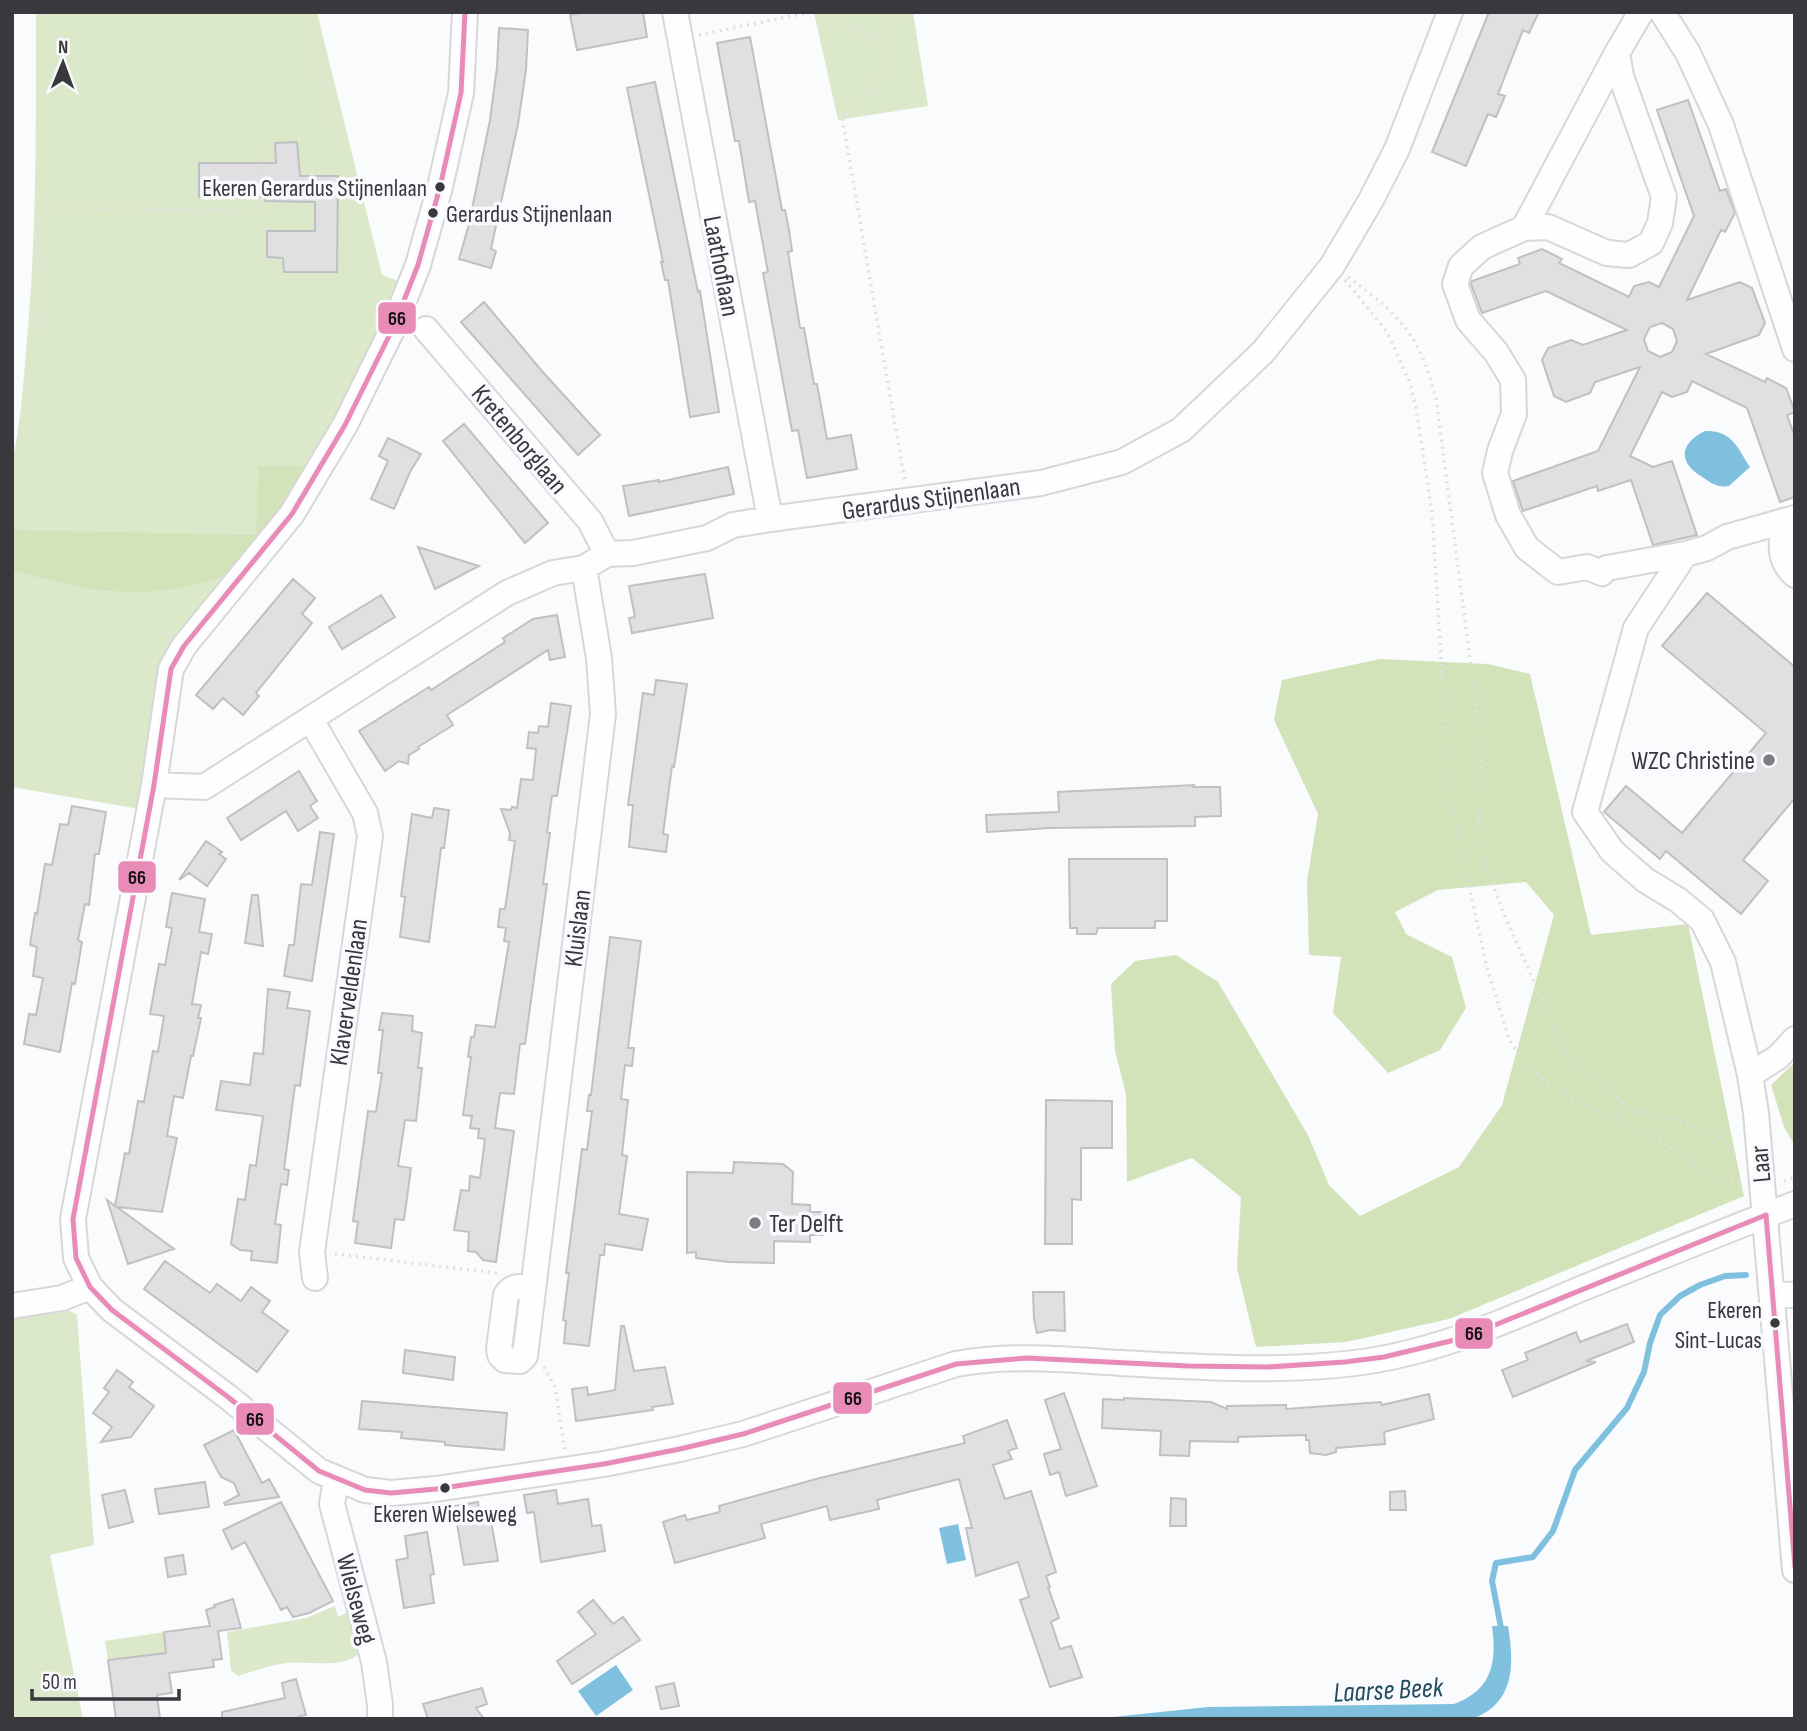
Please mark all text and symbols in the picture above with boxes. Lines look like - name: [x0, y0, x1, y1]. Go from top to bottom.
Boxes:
- north arrow: [28, 28, 98, 98]
- text: N: [58, 36, 69, 59]
- place label: Ekeren Gerardus Stijnenlaan: [202, 174, 427, 203]
- marker: Ekeren Gerardus Stijnenlaan: [433, 180, 447, 194]
- place label: Gerardus Stijnenlaan: [446, 200, 612, 229]
- marker: Gerardus Stijnenlaan: [426, 206, 440, 220]
- street label: Laathoflaan: [696, 213, 745, 319]
- line badge: 66: [377, 301, 417, 335]
- text: 66: [388, 308, 406, 331]
- street label: Kretenborglaan: [464, 379, 573, 501]
- street label: Gerardus Stijnenlaan: [840, 472, 1022, 527]
- place label: WZC Christine: [1631, 746, 1755, 777]
- marker: WZC Christine: [1761, 752, 1777, 768]
- line badge: 66: [117, 860, 157, 894]
- text: 66: [128, 867, 146, 890]
- street label: Kluislaan: [558, 888, 599, 969]
- street label: Klaverveldenlaan: [324, 917, 375, 1068]
- street label: Laar: [1744, 1144, 1779, 1184]
- place label: Ter Delft: [769, 1209, 843, 1240]
- marker: Ter Delft: [747, 1215, 763, 1231]
- place label: Ekeren Sint-Lucas: [1675, 1296, 1762, 1355]
- marker: Ekeren Sint-Lucas: [1768, 1316, 1782, 1330]
- line badge: 66: [1454, 1317, 1494, 1350]
- text: 66: [1465, 1323, 1483, 1346]
- line badge: 66: [832, 1381, 873, 1415]
- text: 66: [844, 1388, 862, 1411]
- line badge: 66: [235, 1402, 275, 1436]
- text: 66: [246, 1409, 264, 1432]
- marker: Ekeren Wielseweg: [438, 1481, 452, 1495]
- place label: Ekeren Wielseweg: [373, 1500, 517, 1529]
- street label: Wielseweg: [329, 1551, 382, 1648]
- scale bar: [32, 1658, 178, 1702]
- text: 50 m: [42, 1670, 77, 1695]
- water label: Laarse Beek: [1332, 1671, 1445, 1710]

